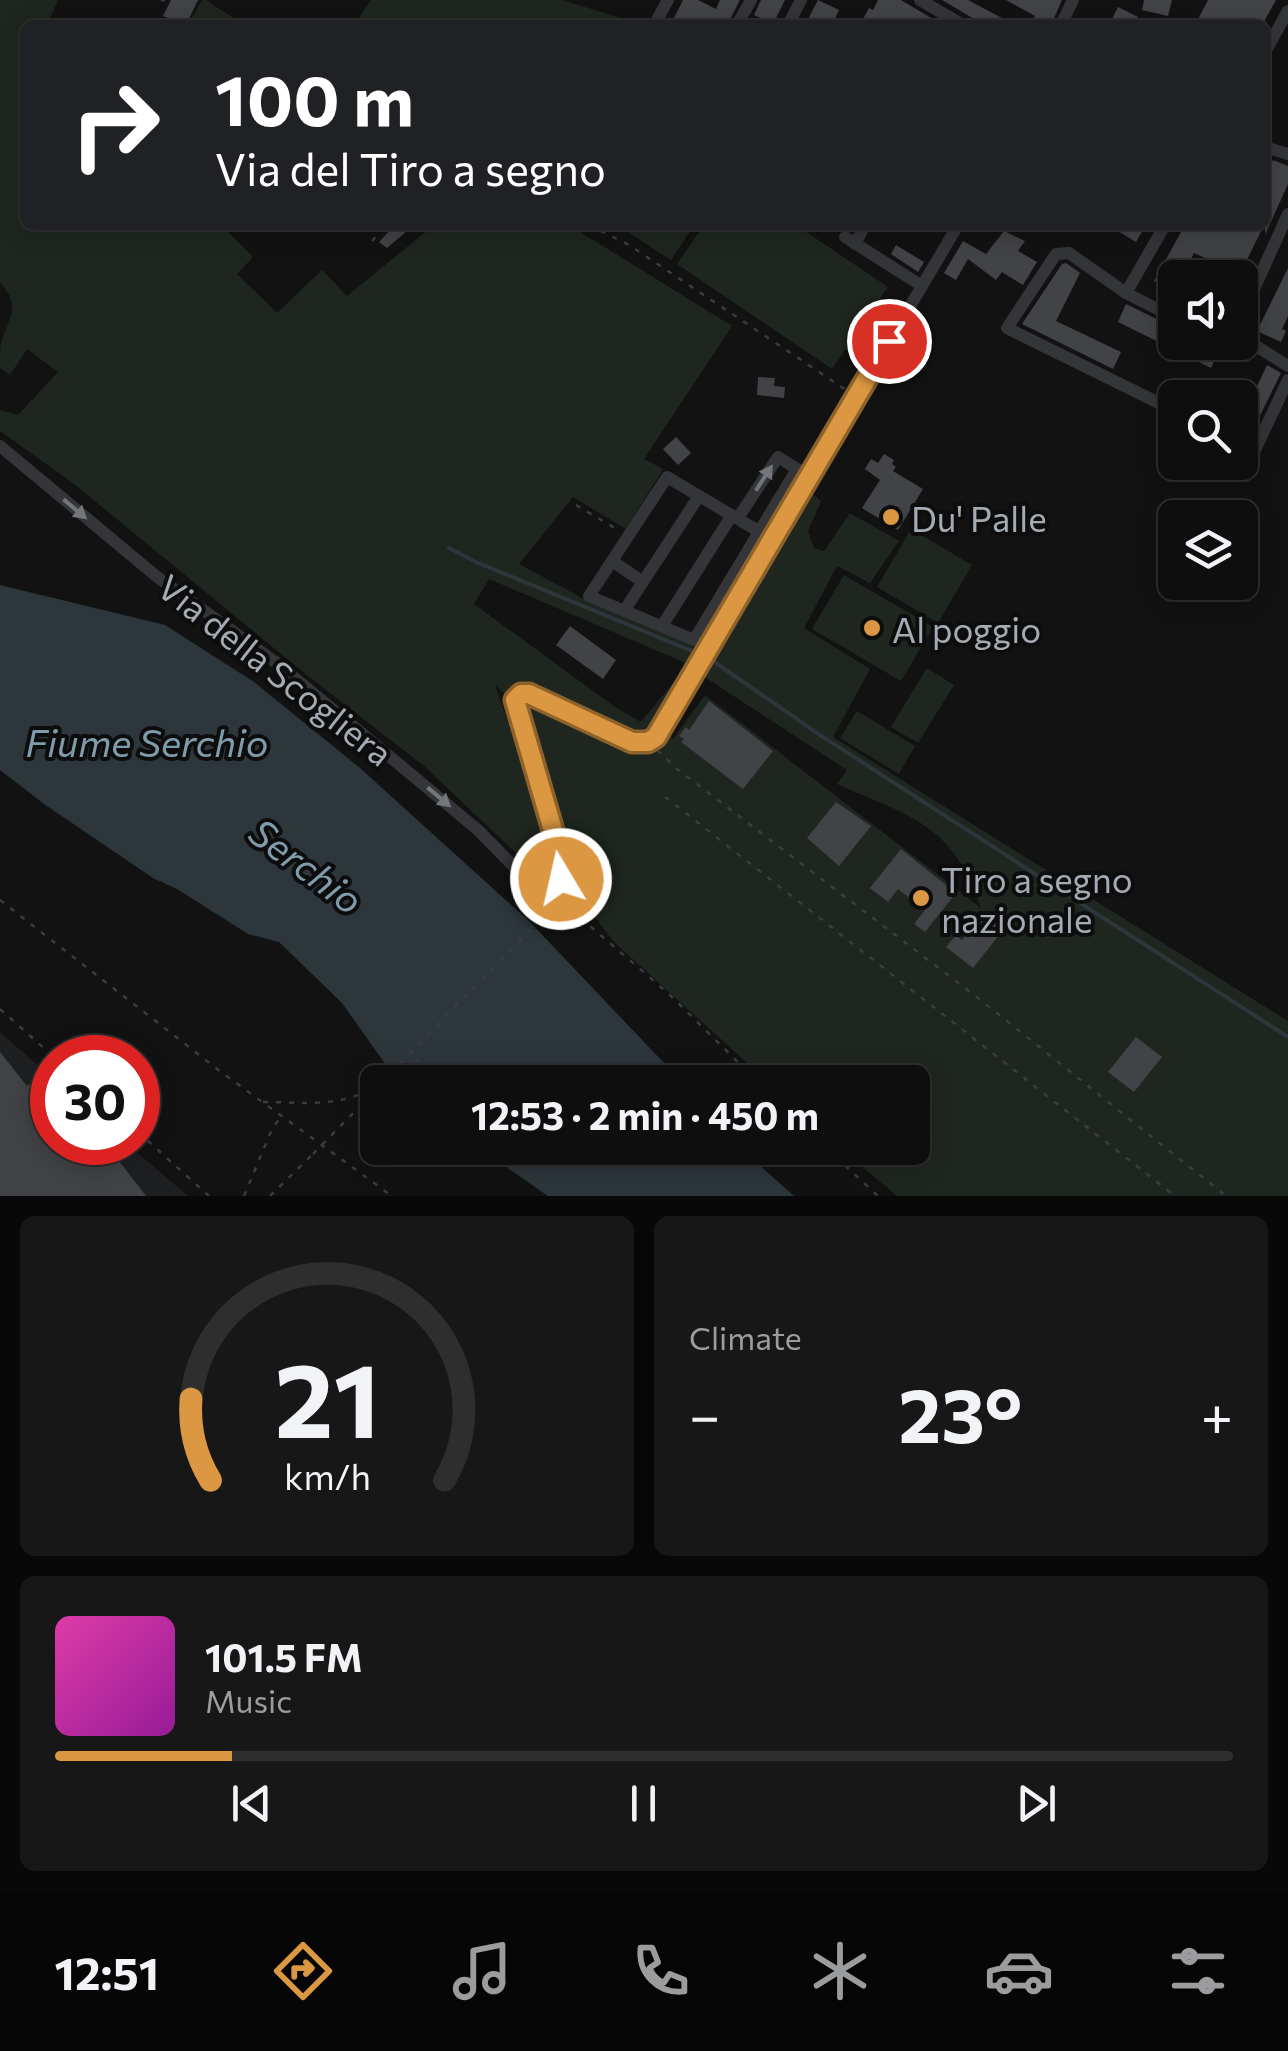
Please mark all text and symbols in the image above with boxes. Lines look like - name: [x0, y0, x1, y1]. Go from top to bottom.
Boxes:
- text: 100 m: [215, 55, 414, 140]
- icon: right: [50, 60, 180, 190]
- text: Via del Tiro a segno: [215, 140, 606, 195]
- map controls: [1158, 260, 1258, 600]
- button: sound: [1158, 260, 1258, 360]
- pin: [847, 299, 932, 384]
- icon: arrive: [862, 314, 917, 369]
- button: search: [1158, 380, 1258, 480]
- one-way arrow: [755, 464, 773, 492]
- place label: Du' Palle: [911, 496, 1047, 539]
- one-way arrow: [62, 497, 87, 519]
- button: layers: [1158, 500, 1258, 600]
- marker: Du' Palle: [880, 506, 902, 528]
- street label: Via della Scogliera: [150, 564, 402, 774]
- place label: Al poggio: [892, 607, 1041, 650]
- marker: Al poggio: [861, 617, 883, 639]
- water label: Fiume Serchio: [25, 718, 269, 765]
- one-way arrow: [427, 786, 452, 808]
- water label: Serchio: [241, 807, 373, 923]
- position arrow: [509, 827, 613, 931]
- place label: Tiro a segno nazionale: [941, 857, 1133, 940]
- marker: Tiro a segno nazionale: [910, 887, 932, 909]
- speed limit sign: 30: [30, 1035, 160, 1165]
- text: 12:53 · 2 min · 450 m: [471, 1091, 819, 1138]
- text: Climate: [689, 1317, 802, 1357]
- text: 21: [274, 1332, 380, 1459]
- text: 23°: [899, 1367, 1022, 1458]
- text: −: [689, 1380, 720, 1447]
- text: +: [1201, 1380, 1233, 1447]
- text: km/h: [284, 1454, 370, 1497]
- text: 101.5 FM: [205, 1633, 363, 1680]
- text: Music: [205, 1680, 292, 1720]
- icon: previous: [224, 1776, 279, 1831]
- icon: pause: [616, 1776, 671, 1831]
- icon: next: [1009, 1776, 1064, 1831]
- icon: directions: [268, 1936, 338, 2006]
- icon: music: [447, 1936, 517, 2006]
- icon: phone: [626, 1936, 696, 2006]
- icon: climate: [805, 1936, 875, 2006]
- icon: car: [984, 1936, 1054, 2006]
- icon: filters: [1163, 1936, 1233, 2006]
- text: 12:51: [55, 1944, 159, 1999]

